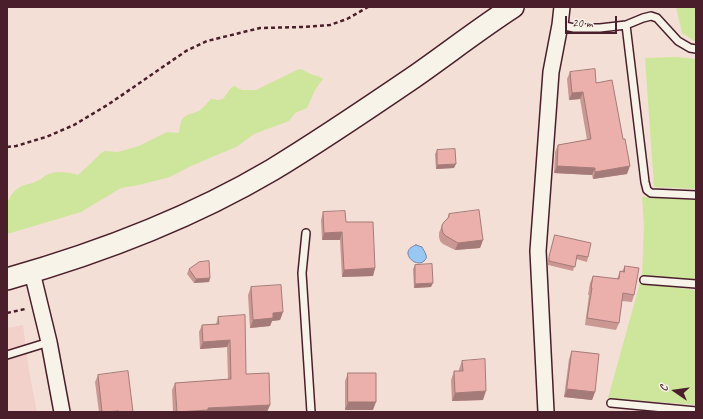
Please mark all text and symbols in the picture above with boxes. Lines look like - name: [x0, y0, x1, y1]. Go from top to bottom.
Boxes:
- scale bar: [567, 8, 619, 34]
- text: 20 m: [572, 15, 592, 31]
- north arrow: [655, 371, 695, 411]
- text: С: [656, 384, 671, 393]

